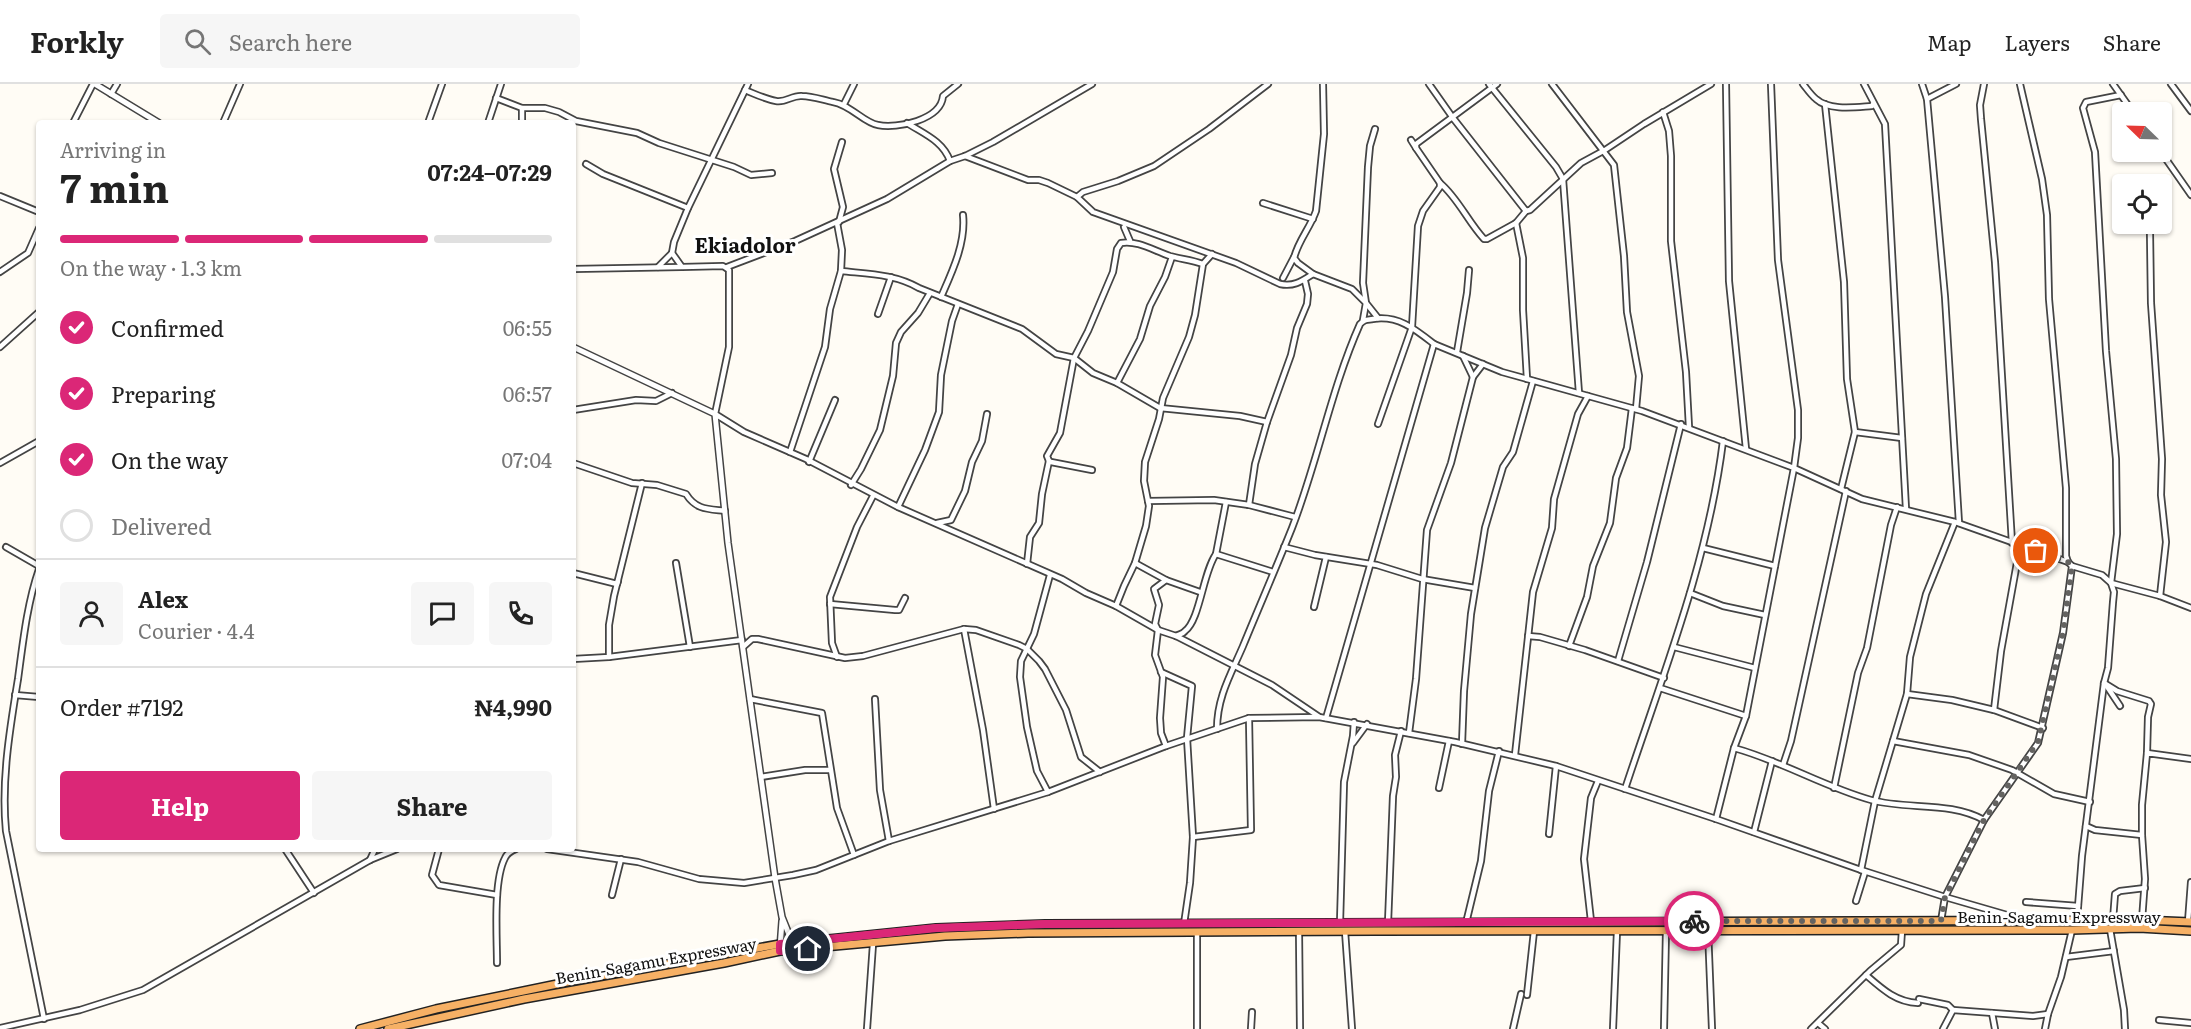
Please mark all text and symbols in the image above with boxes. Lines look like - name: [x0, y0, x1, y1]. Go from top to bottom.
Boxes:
- search box: [160, 14, 580, 68]
- text: Forkly: [30, 20, 124, 62]
- icon: search: [181, 25, 214, 58]
- text: Search here: [229, 25, 352, 58]
- text: Map: [1927, 26, 1972, 57]
- text: Layers: [2005, 26, 2070, 57]
- text: Share: [2103, 26, 2161, 57]
- north arrow: [2112, 102, 2172, 162]
- map controls: [2112, 102, 2172, 234]
- text: Arriving in: [60, 134, 166, 164]
- text: 07:24–07:29: [427, 155, 552, 188]
- text: 7 min: [60, 157, 169, 215]
- button: locate: [2112, 174, 2172, 234]
- district label: Ekiadolor: [694, 229, 796, 259]
- text: On the way · 1.3 km: [60, 252, 242, 282]
- icon: check: [60, 311, 93, 344]
- text: Confirmed: [111, 311, 224, 344]
- text: 06:55: [503, 312, 552, 342]
- icon: check: [60, 377, 93, 410]
- text: Preparing: [111, 377, 215, 410]
- text: 06:57: [503, 378, 552, 408]
- icon: check: [60, 443, 93, 476]
- text: On the way: [111, 443, 228, 476]
- text: 07:04: [501, 444, 552, 474]
- text: Delivered: [111, 509, 212, 542]
- pin: [2010, 525, 2061, 576]
- icon: bag: [2019, 534, 2052, 567]
- button: person: [60, 582, 123, 645]
- text: Alex: [138, 582, 188, 615]
- button: chat: [411, 582, 474, 645]
- button: phone: [489, 582, 552, 645]
- text: Courier · 4.4: [138, 615, 255, 645]
- text: Order #7192: [60, 690, 183, 723]
- text: ₦4,990: [474, 690, 552, 723]
- button: Help: [60, 771, 300, 840]
- button: Share: [312, 771, 552, 840]
- courier: [1664, 891, 1724, 951]
- street label: Benin-Sagamu Expressway: [1957, 904, 2162, 928]
- icon: bike: [1678, 905, 1711, 938]
- pin: [782, 923, 833, 974]
- street label: Benin-Sagamu Expressway: [553, 930, 759, 990]
- icon: home: [791, 932, 824, 965]

